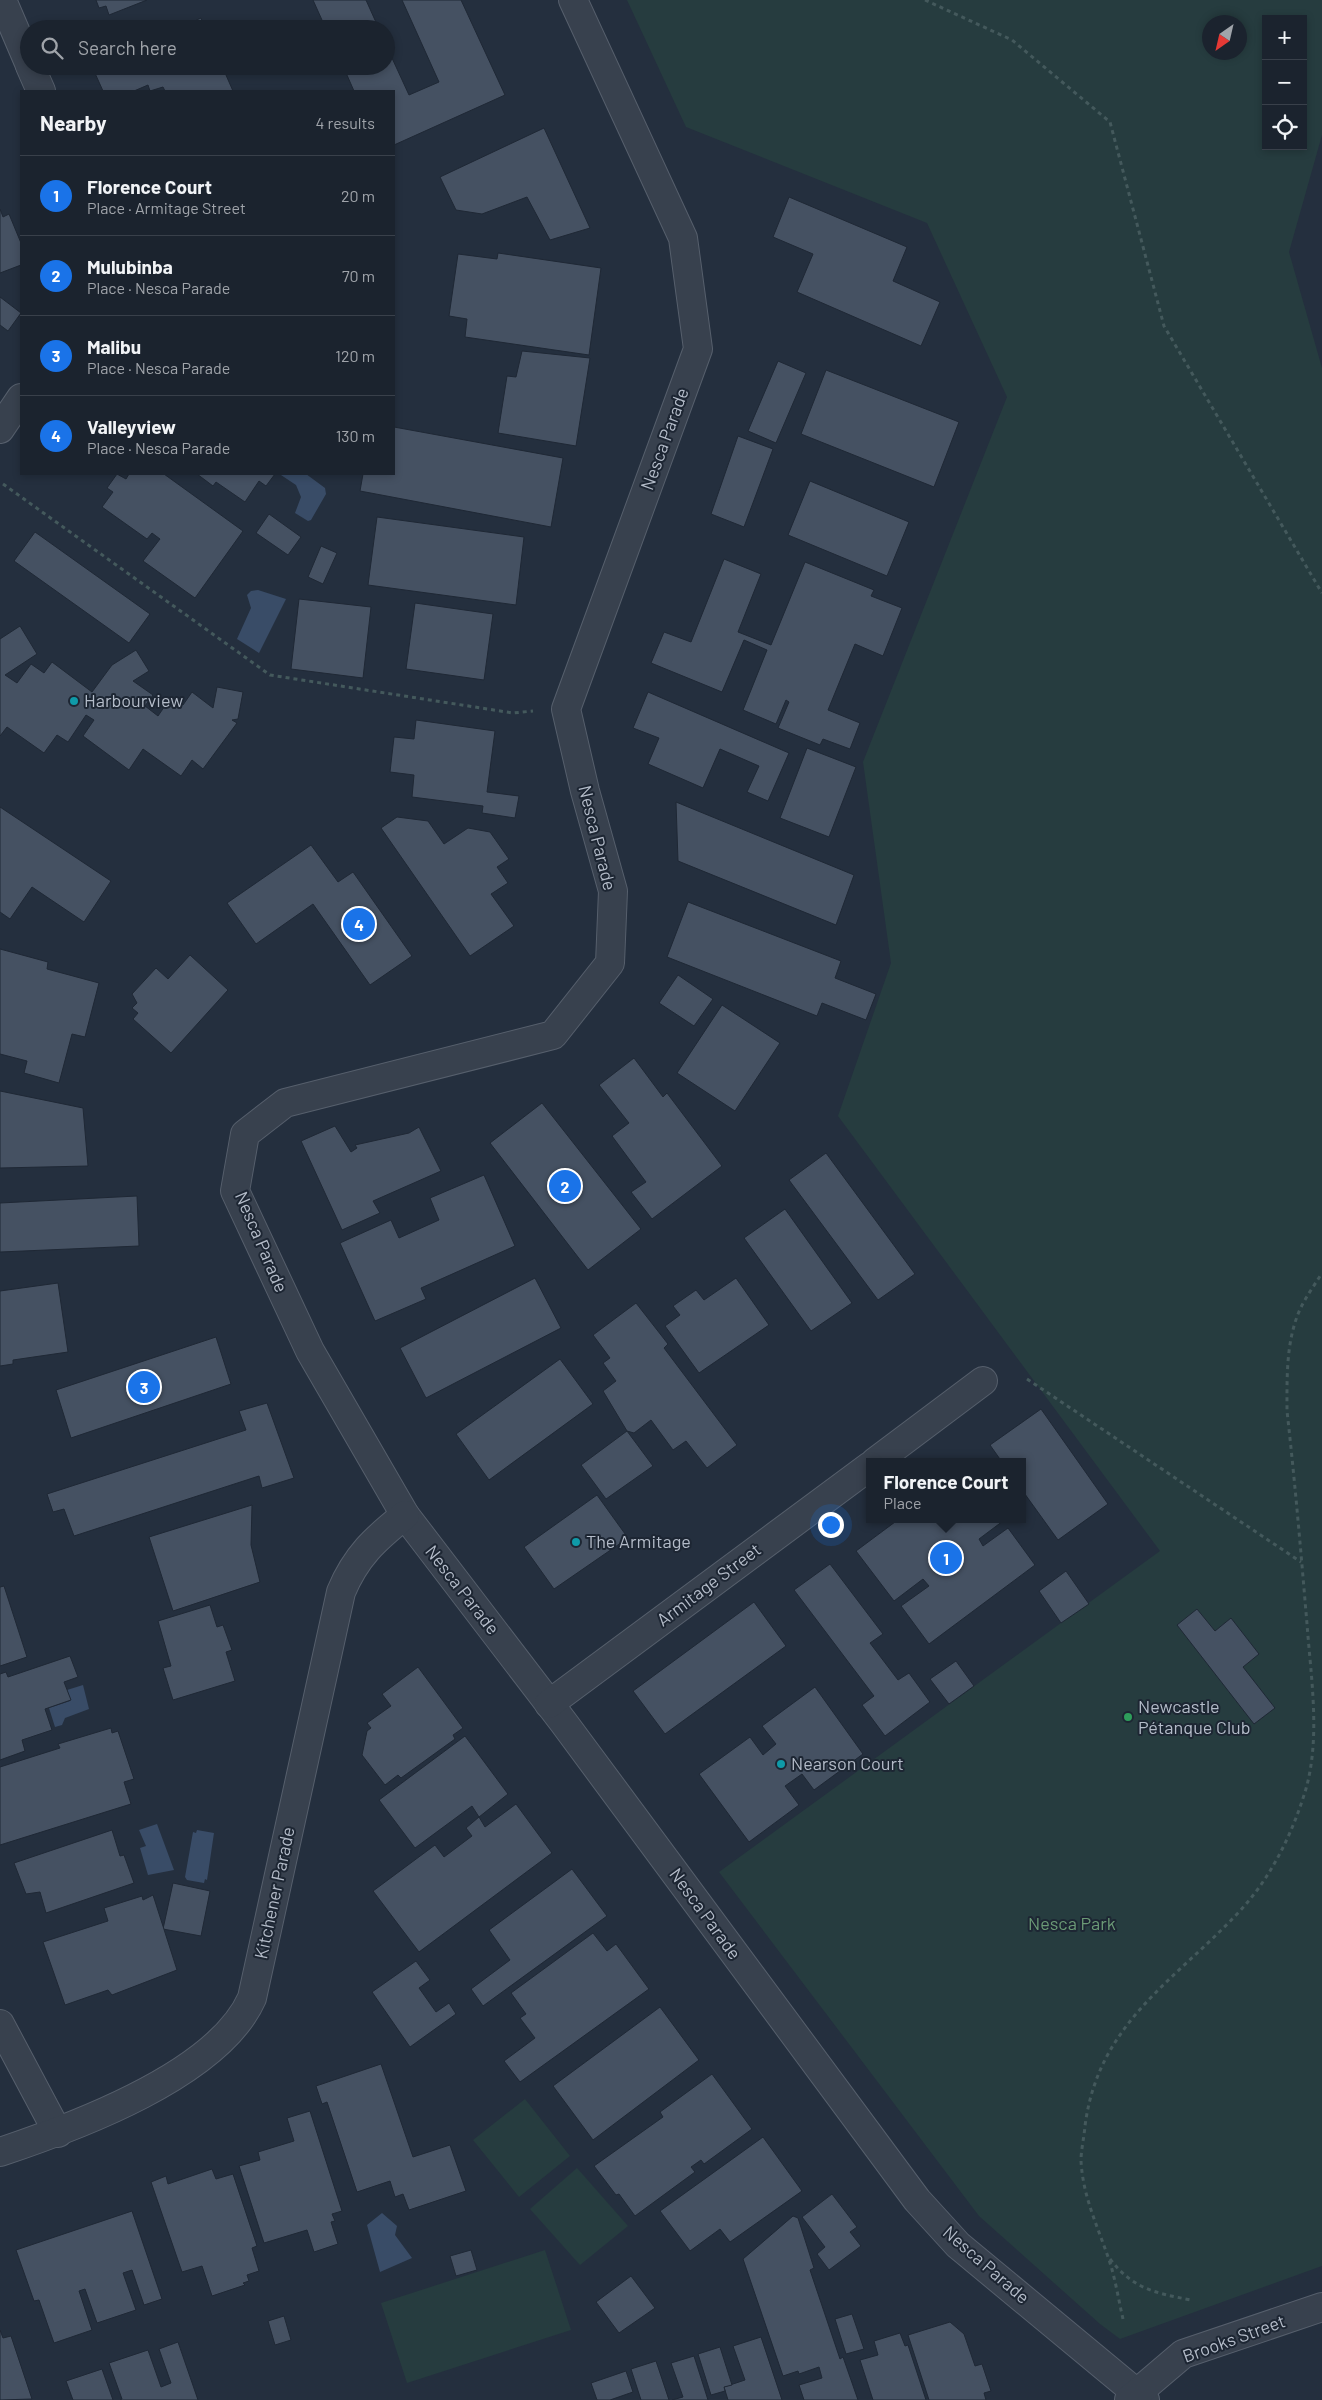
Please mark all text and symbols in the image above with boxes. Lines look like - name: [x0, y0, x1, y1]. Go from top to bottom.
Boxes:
- north arrow: [1202, 15, 1247, 60]
- map controls: [1262, 15, 1307, 150]
- button: +: [1262, 15, 1307, 60]
- search box: [20, 20, 395, 75]
- icon: search: [38, 34, 66, 62]
- text: Search here: [78, 36, 177, 59]
- button: −: [1262, 60, 1307, 105]
- button: locate: [1262, 105, 1307, 150]
- text: Nearby: [40, 110, 106, 135]
- text: 4 results: [315, 113, 375, 132]
- text: Florence Court: [87, 175, 212, 198]
- text: 1: [53, 186, 59, 205]
- text: 20 m: [341, 186, 375, 205]
- text: Place · Armitage Street: [87, 198, 246, 217]
- text: Mulubinba: [87, 255, 173, 278]
- text: 2: [52, 266, 60, 285]
- text: 70 m: [342, 266, 375, 285]
- text: Place · Nesca Parade: [87, 278, 230, 297]
- text: Malibu: [87, 335, 141, 358]
- text: 3: [52, 346, 60, 365]
- text: 120 m: [335, 346, 375, 365]
- text: Place · Nesca Parade: [87, 358, 230, 377]
- street label: Nesca Parade: [635, 384, 693, 493]
- text: Valleyview: [87, 415, 176, 438]
- text: 4: [51, 426, 61, 445]
- text: 130 m: [336, 426, 375, 445]
- text: Place · Nesca Parade: [87, 438, 230, 457]
- place label: Harbourview: [84, 689, 183, 711]
- marker: Harbourview: [68, 695, 80, 707]
- street label: Nesca Parade: [574, 783, 622, 893]
- pin: 4: [343, 905, 375, 943]
- pin: 2: [549, 1167, 581, 1205]
- street label: Nesca Parade: [231, 1188, 293, 1295]
- pin: 3: [128, 1368, 160, 1406]
- popup: [866, 1458, 1026, 1523]
- text: Florence Court: [884, 1470, 1008, 1493]
- text: Place: [884, 1493, 922, 1512]
- your location: [818, 1512, 844, 1538]
- place label: The Armitage: [586, 1530, 691, 1552]
- marker: The Armitage: [570, 1536, 582, 1548]
- street label: Armitage Street: [652, 1538, 765, 1631]
- pin: 1: [930, 1539, 962, 1577]
- street label: Nesca Parade: [421, 1540, 505, 1638]
- place label: Newcastle Pétanque Club: [1138, 1695, 1251, 1738]
- marker: Newcastle Pétanque Club: [1122, 1711, 1134, 1723]
- place label: Nearson Court: [791, 1752, 904, 1774]
- marker: Nearson Court: [775, 1758, 787, 1770]
- street label: Kitchener Parade: [249, 1825, 299, 1961]
- street label: Nesca Parade: [665, 1864, 746, 1963]
- park label: Nesca Park: [1028, 1912, 1116, 1934]
- street label: Nesca Parade: [939, 2221, 1034, 2308]
- street label: Brooks Street: [1179, 2309, 1288, 2367]

